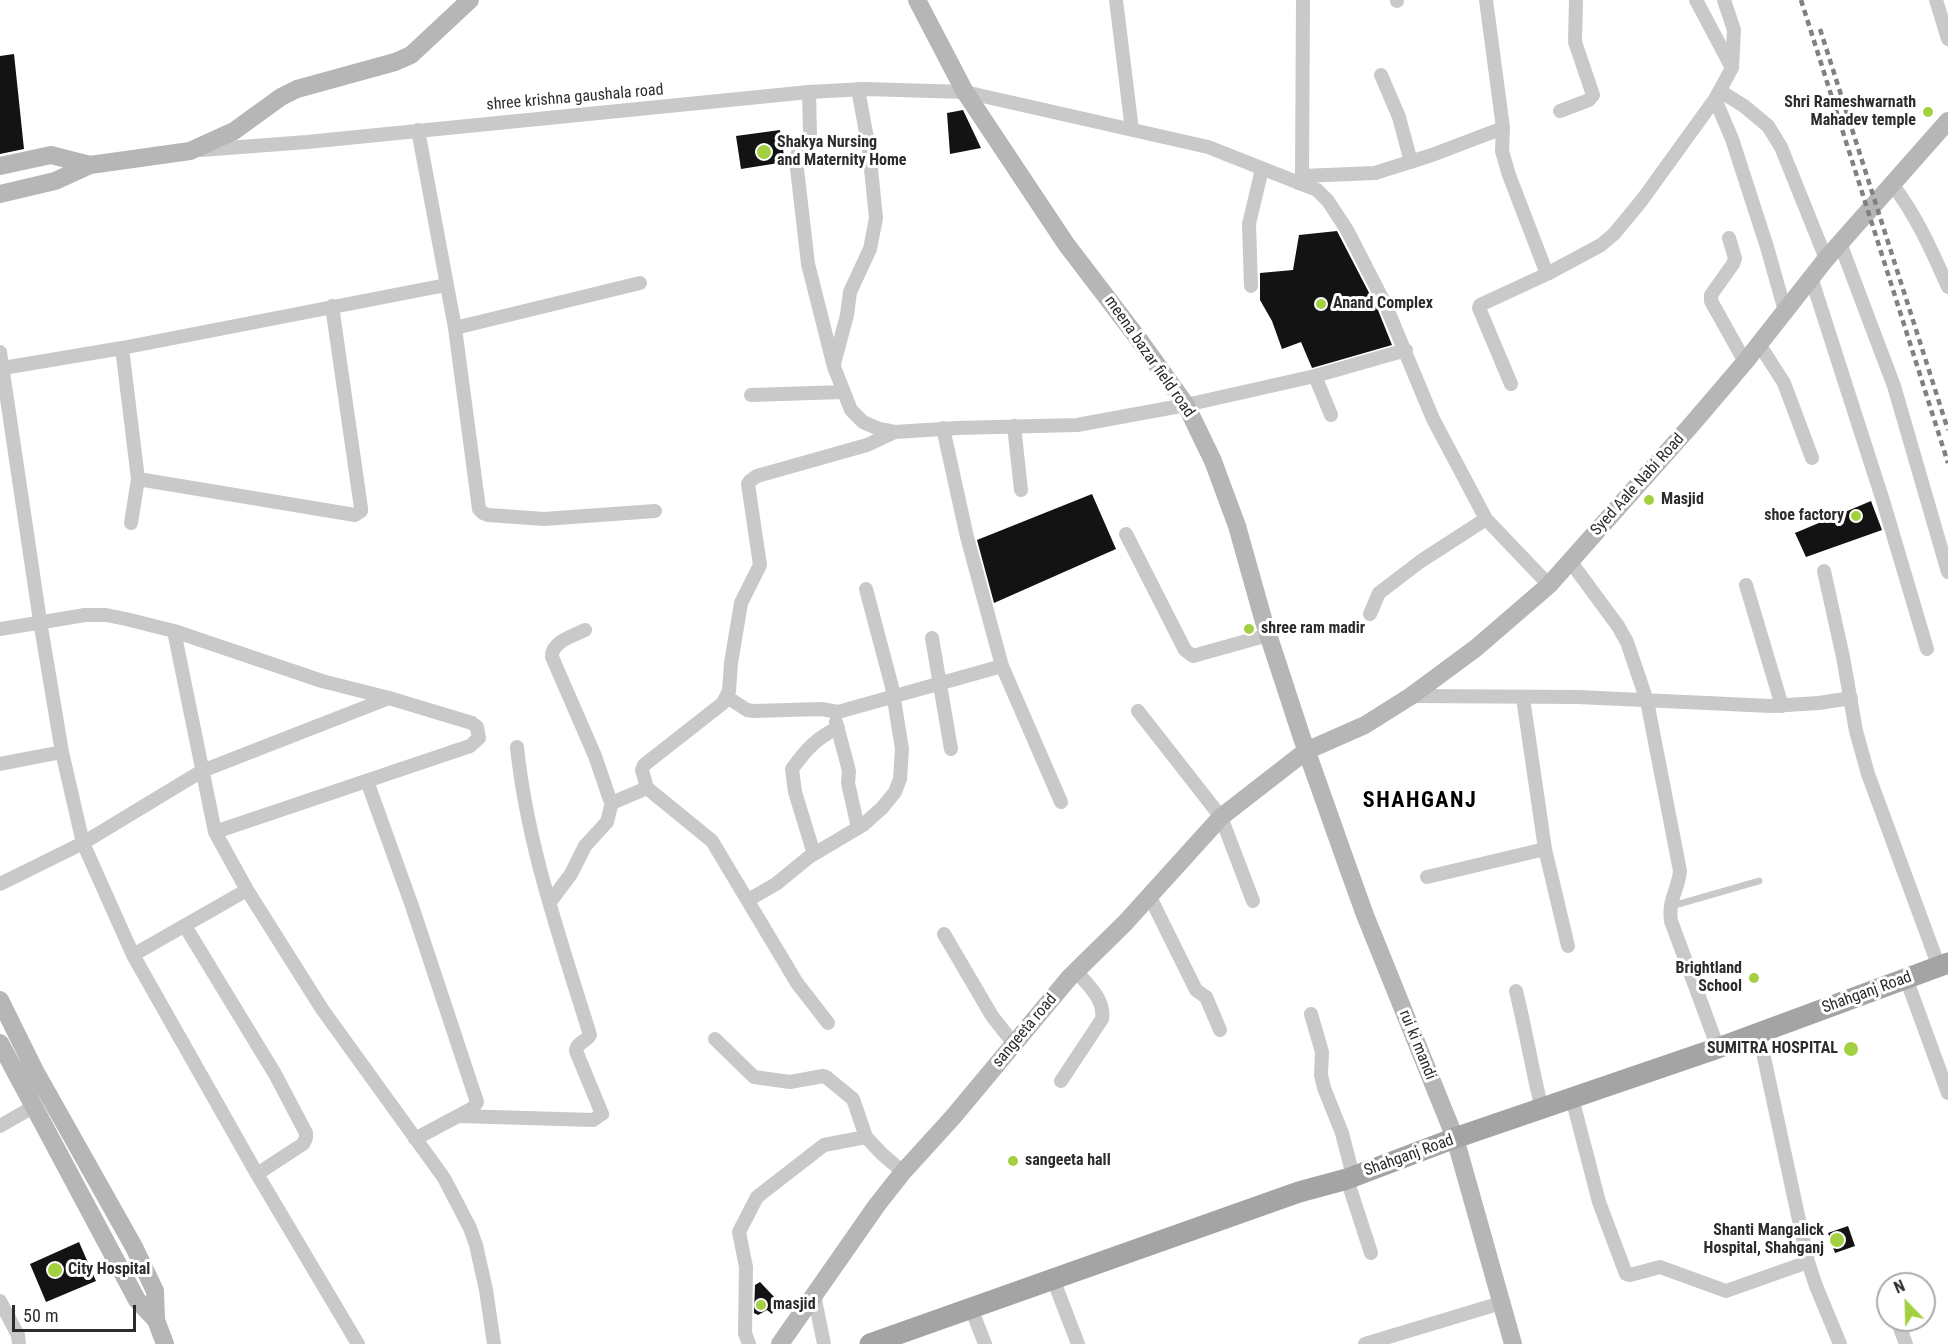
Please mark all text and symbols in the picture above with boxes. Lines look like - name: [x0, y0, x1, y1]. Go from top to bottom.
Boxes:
- street label: shree krishna gaushala road: [486, 81, 664, 115]
- place label: Shri Rameshwarnath Mahadev temple: [1784, 93, 1916, 131]
- marker: Shri Rameshwarnath Mahadev temple: [1921, 105, 1935, 119]
- place label: Shakya Nursing and Maternity Home: [777, 133, 906, 171]
- marker: Shakya Nursing and Maternity Home: [755, 143, 773, 161]
- street label: meena bazar field road: [1100, 293, 1198, 421]
- place label: Anand Complex: [1333, 294, 1433, 314]
- marker: Anand Complex: [1314, 297, 1328, 311]
- street label: Syed Aale Nabi Road: [1587, 430, 1689, 540]
- place label: Masjid: [1661, 490, 1704, 510]
- marker: Masjid: [1642, 493, 1656, 507]
- place label: shoe factory: [1764, 506, 1844, 526]
- marker: shoe factory: [1849, 509, 1863, 523]
- place label: shree ram madir: [1261, 619, 1365, 639]
- marker: shree ram madir: [1242, 622, 1256, 636]
- district label: SHAHGANJ: [1363, 788, 1477, 814]
- place label: Brightland School: [1675, 959, 1742, 997]
- street label: Shahganj Road: [1820, 968, 1914, 1018]
- marker: Brightland School: [1747, 971, 1761, 985]
- street label: sangeeta road: [989, 990, 1061, 1072]
- street label: rui ki mandi: [1394, 1007, 1440, 1083]
- place label: SUMITRA HOSPITAL: [1707, 1039, 1838, 1059]
- marker: SUMITRA HOSPITAL: [1842, 1040, 1860, 1058]
- street label: Shahganj Road: [1362, 1131, 1456, 1181]
- place label: sangeeta hall: [1025, 1151, 1111, 1171]
- marker: sangeeta hall: [1006, 1154, 1020, 1168]
- place label: Shanti Mangalick Hospital, Shahganj: [1704, 1221, 1824, 1259]
- marker: Shanti Mangalick Hospital, Shahganj: [1828, 1231, 1846, 1249]
- place label: City Hospital: [68, 1260, 150, 1280]
- marker: City Hospital: [46, 1261, 64, 1279]
- north arrow: [1876, 1272, 1936, 1332]
- text: N: [1891, 1276, 1908, 1297]
- scale bar: [15, 1293, 140, 1331]
- place label: masjid: [773, 1295, 816, 1315]
- marker: masjid: [754, 1298, 768, 1312]
- text: 50 m: [23, 1305, 58, 1326]

